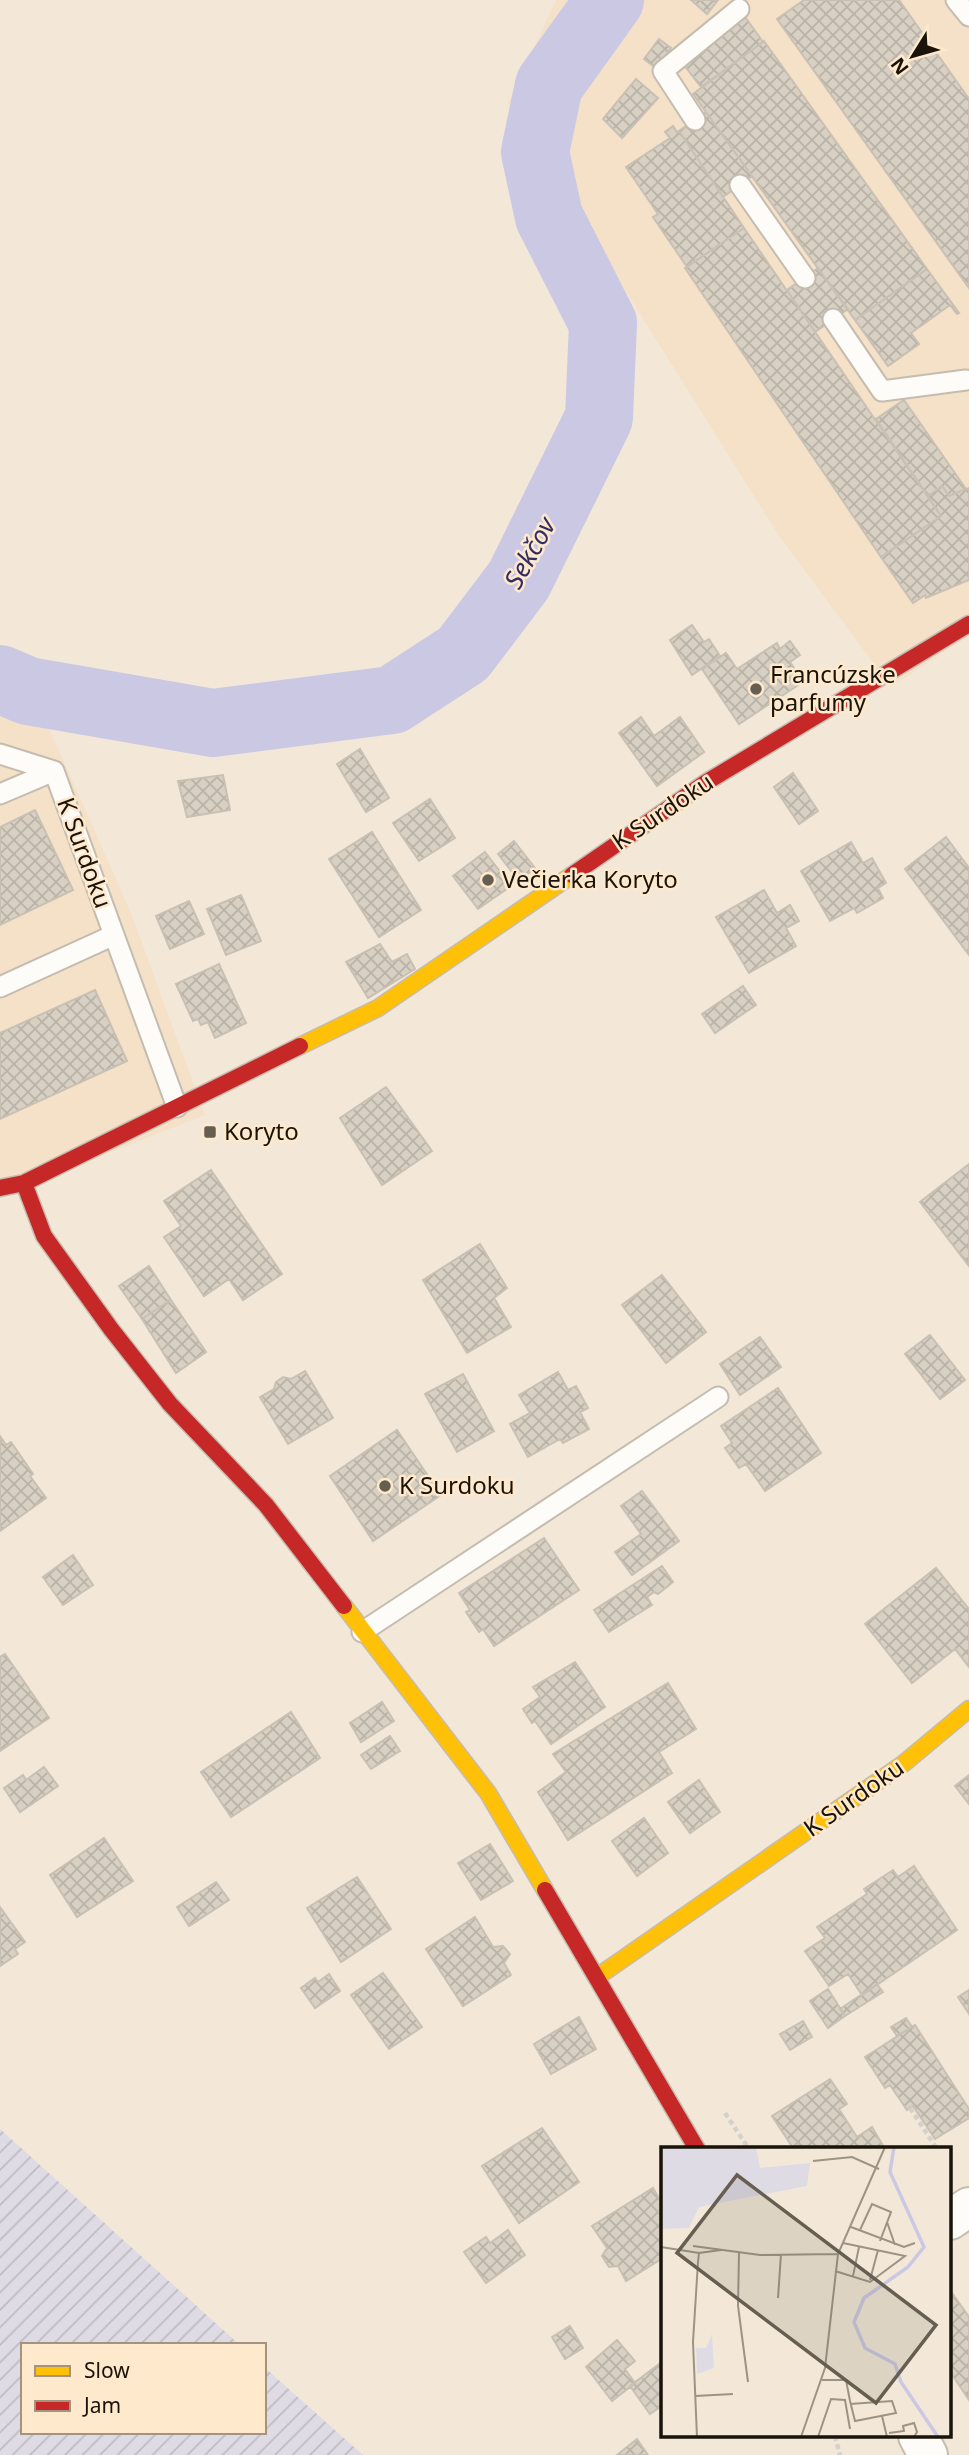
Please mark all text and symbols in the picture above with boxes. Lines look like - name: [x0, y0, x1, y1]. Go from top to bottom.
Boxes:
- north arrow: [878, 21, 948, 91]
- text: N: [884, 52, 914, 80]
- water label: Sekčov: [495, 509, 564, 595]
- place label: Francúzske parfumy: [770, 657, 896, 718]
- marker: Francúzske parfumy: [748, 681, 764, 697]
- street label: K Surdoku: [605, 765, 719, 857]
- street label: K Surdoku: [50, 793, 121, 912]
- place label: Večierka Koryto: [502, 862, 678, 895]
- marker: Večierka Koryto: [480, 872, 496, 888]
- place label: Koryto: [224, 1114, 299, 1147]
- marker: Koryto: [202, 1124, 218, 1140]
- place label: K Surdoku: [399, 1468, 514, 1501]
- marker: K Surdoku: [377, 1478, 393, 1494]
- street label: K Surdoku: [796, 1750, 910, 1843]
- inset map: [661, 2147, 951, 2438]
- legend: [21, 2343, 266, 2434]
- text: Slow: [84, 2356, 130, 2384]
- text: Jam: [82, 2391, 121, 2419]

